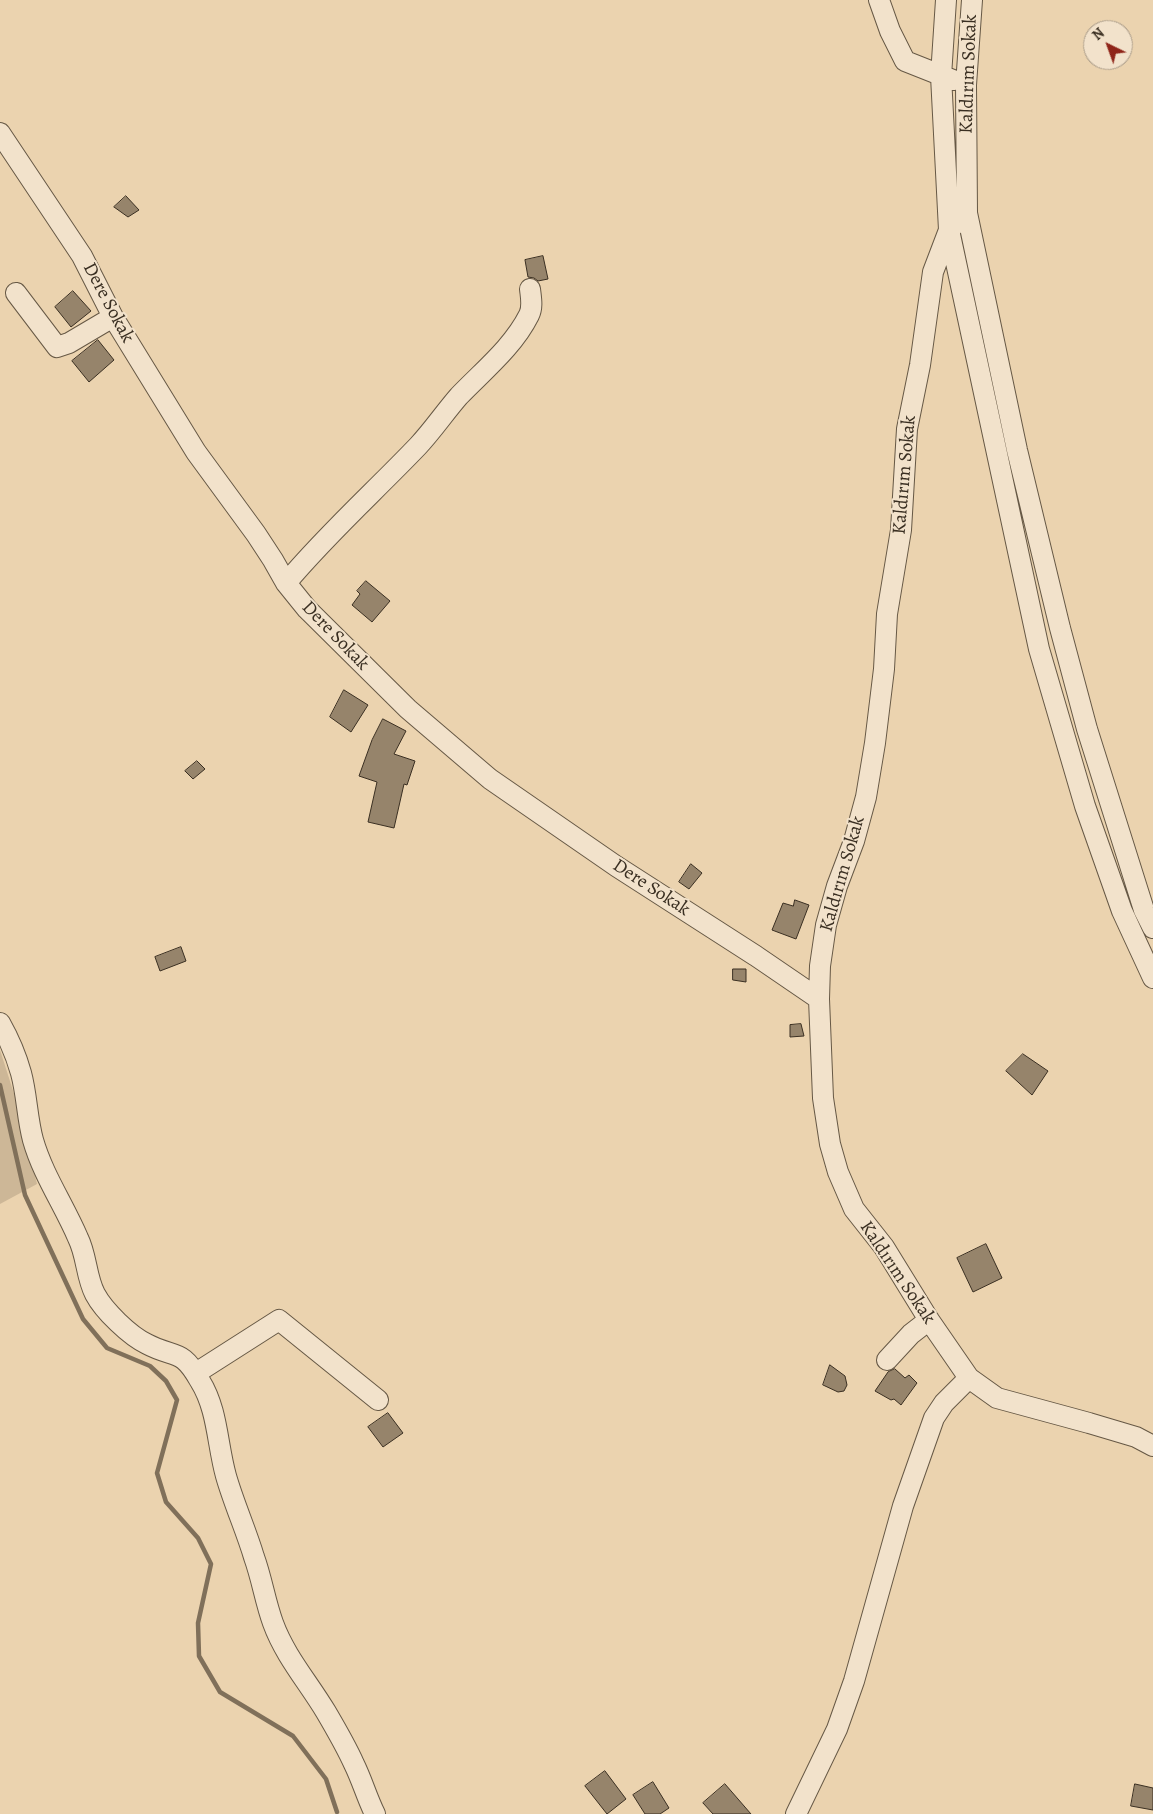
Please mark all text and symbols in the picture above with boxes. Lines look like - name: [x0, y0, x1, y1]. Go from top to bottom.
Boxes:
- street label: Kaldırım Sokak: [956, 14, 982, 134]
- north arrow: [1083, 20, 1133, 70]
- text: N: [1088, 24, 1108, 45]
- street label: Dere Sokak: [77, 259, 139, 347]
- street label: Kaldırım Sokak: [888, 414, 922, 536]
- street label: Dere Sokak: [296, 597, 374, 675]
- street label: Kaldırım Sokak: [816, 813, 870, 935]
- street label: Dere Sokak: [608, 855, 694, 921]
- street label: Kaldırım Sokak: [854, 1217, 940, 1329]

